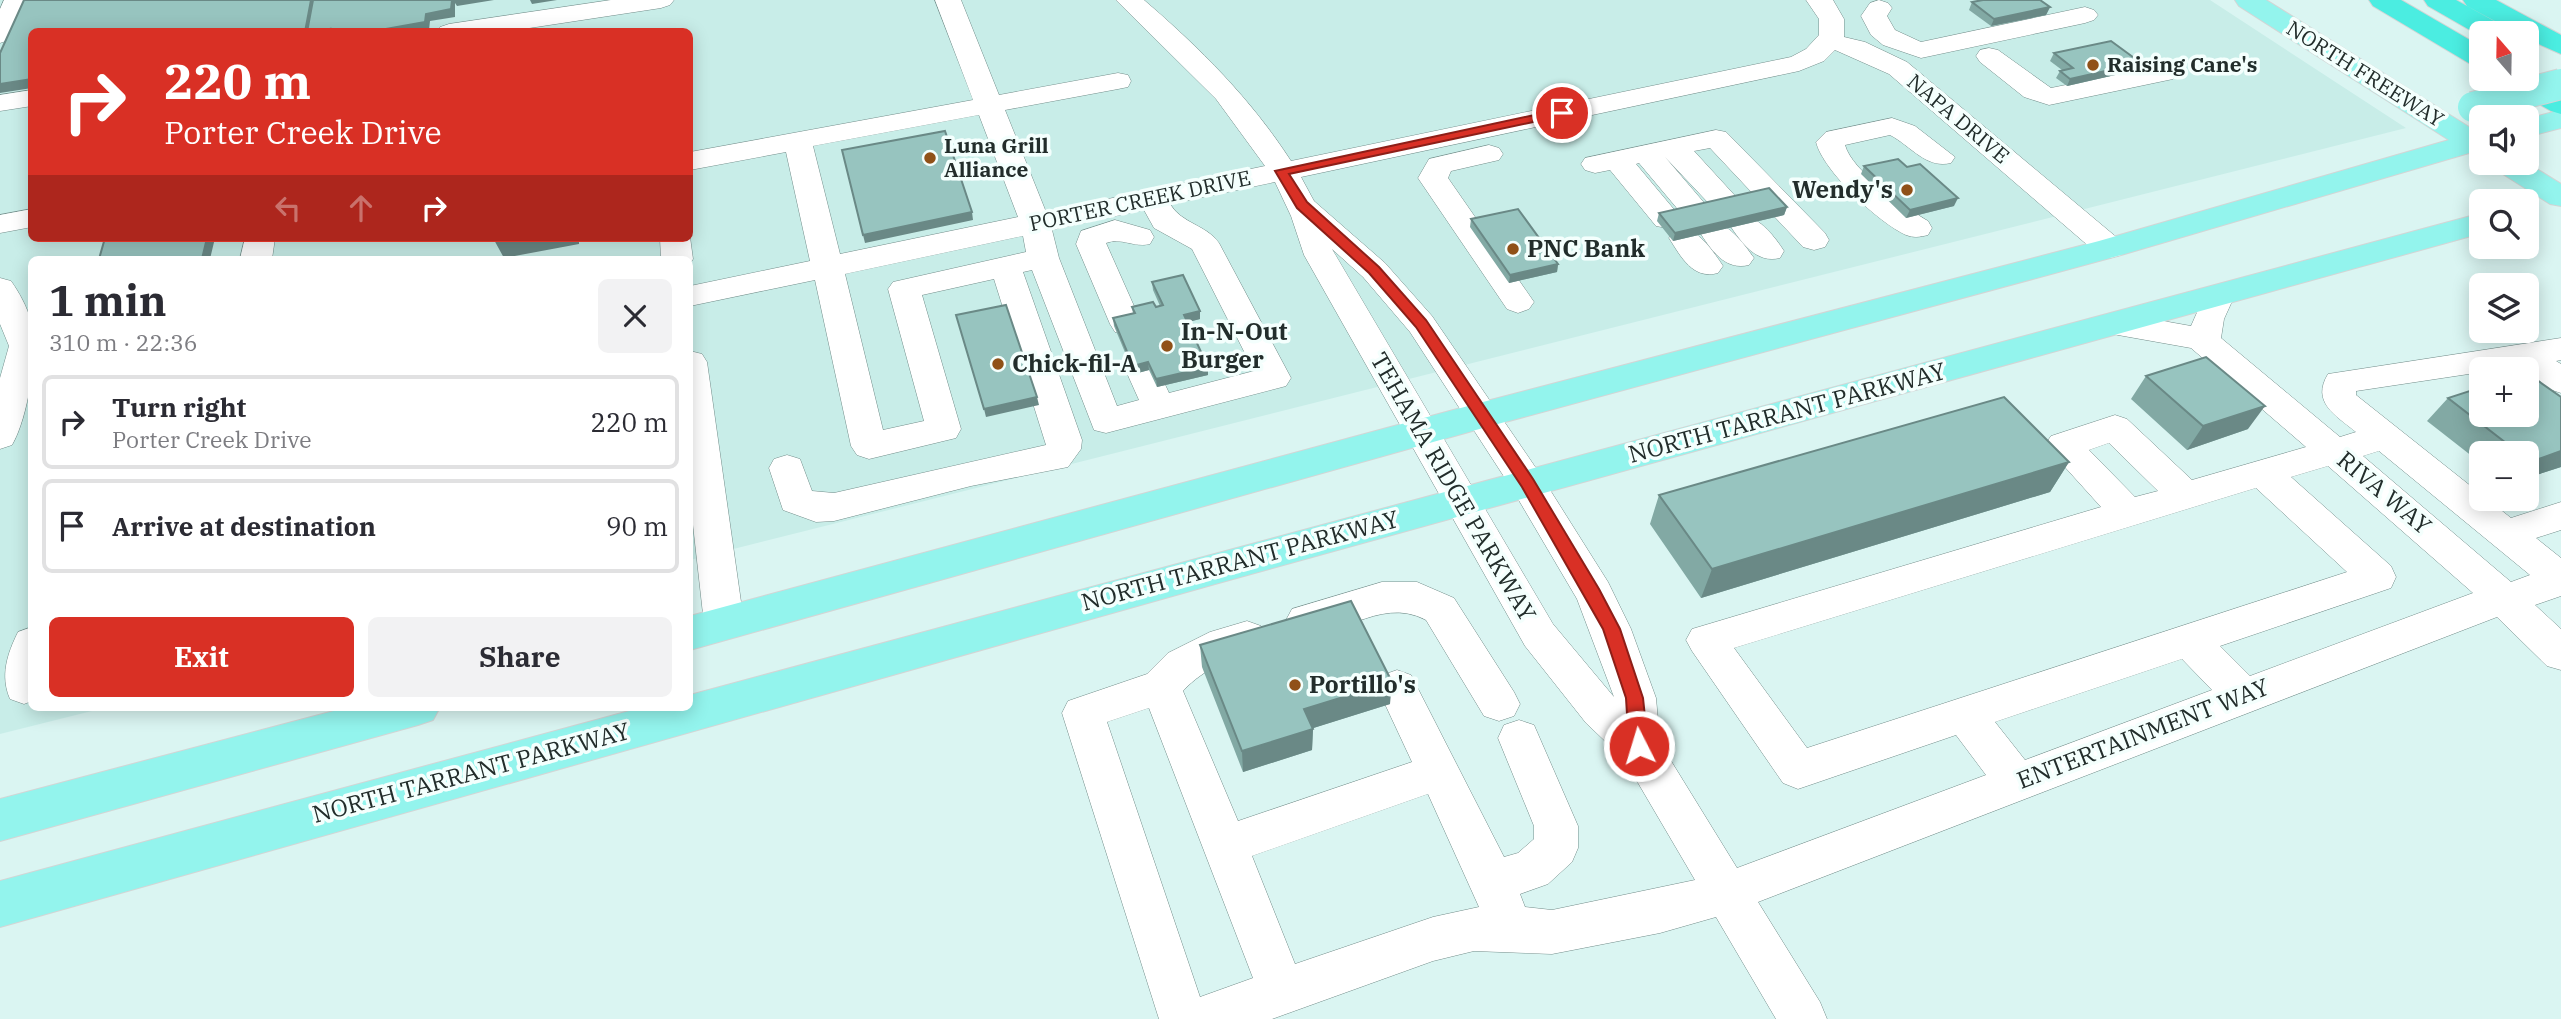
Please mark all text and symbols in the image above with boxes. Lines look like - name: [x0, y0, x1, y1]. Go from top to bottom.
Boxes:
- street label: NORTH FREEWAY: [2282, 13, 2449, 133]
- north arrow: [2469, 21, 2539, 91]
- map controls: [2469, 21, 2539, 511]
- text: 220 m: [164, 49, 311, 112]
- place label: Raising Cane's: [2107, 50, 2258, 78]
- icon: right: [49, 56, 140, 147]
- marker: Raising Cane's: [2085, 57, 2101, 73]
- street label: NAPA DRIVE: [1902, 67, 2016, 169]
- pin: [1532, 83, 1592, 143]
- icon: arrive: [1543, 94, 1581, 132]
- button: sound: [2469, 105, 2539, 175]
- text: Porter Creek Drive: [164, 111, 442, 153]
- place label: Luna Grill Alliance: [944, 131, 1049, 183]
- marker: Luna Grill Alliance: [922, 150, 938, 166]
- street label: PORTER CREEK DRIVE: [1026, 163, 1253, 237]
- place label: Wendy's: [1792, 173, 1893, 205]
- marker: Wendy's: [1899, 182, 1915, 198]
- icon: left: [269, 189, 307, 227]
- icon: ahead: [342, 189, 380, 227]
- icon: right: [415, 189, 453, 227]
- button: search: [2469, 189, 2539, 259]
- place label: PNC Bank: [1527, 232, 1645, 264]
- marker: PNC Bank: [1505, 241, 1521, 257]
- text: 1 min: [49, 273, 167, 328]
- button: layers: [2469, 273, 2539, 343]
- button: close: [598, 279, 672, 353]
- place label: In-N-Out Burger: [1181, 315, 1287, 375]
- text: 310 m · 22:36: [49, 327, 198, 357]
- marker: In-N-Out Burger: [1159, 338, 1175, 354]
- street label: TEHAMA RIDGE PARKWAY: [1364, 346, 1544, 627]
- place label: Chick-fil-A: [1012, 347, 1137, 379]
- street label: NORTH TARRANT PARKWAY: [1624, 354, 1949, 470]
- marker: Chick-fil-A: [990, 356, 1006, 372]
- button: +: [2469, 357, 2539, 427]
- text: Turn right: [112, 390, 246, 424]
- icon: right: [53, 403, 91, 441]
- text: 220 m: [590, 405, 668, 439]
- text: Porter Creek Drive: [112, 424, 312, 454]
- button: −: [2469, 441, 2539, 511]
- street label: RIVA WAY: [2331, 443, 2439, 541]
- street label: NORTH TARRANT PARKWAY: [1077, 502, 1402, 618]
- icon: arrive: [53, 507, 91, 545]
- text: Arrive at destination: [112, 509, 376, 543]
- text: 90 m: [606, 509, 668, 543]
- button: Exit: [49, 617, 354, 697]
- button: Share: [368, 617, 672, 697]
- place label: Portillo's: [1309, 668, 1416, 700]
- street label: ENTERTAINMENT WAY: [2012, 670, 2273, 796]
- marker: Portillo's: [1287, 677, 1303, 693]
- position arrow: [1602, 709, 1676, 783]
- street label: NORTH TARRANT PARKWAY: [308, 714, 633, 830]

